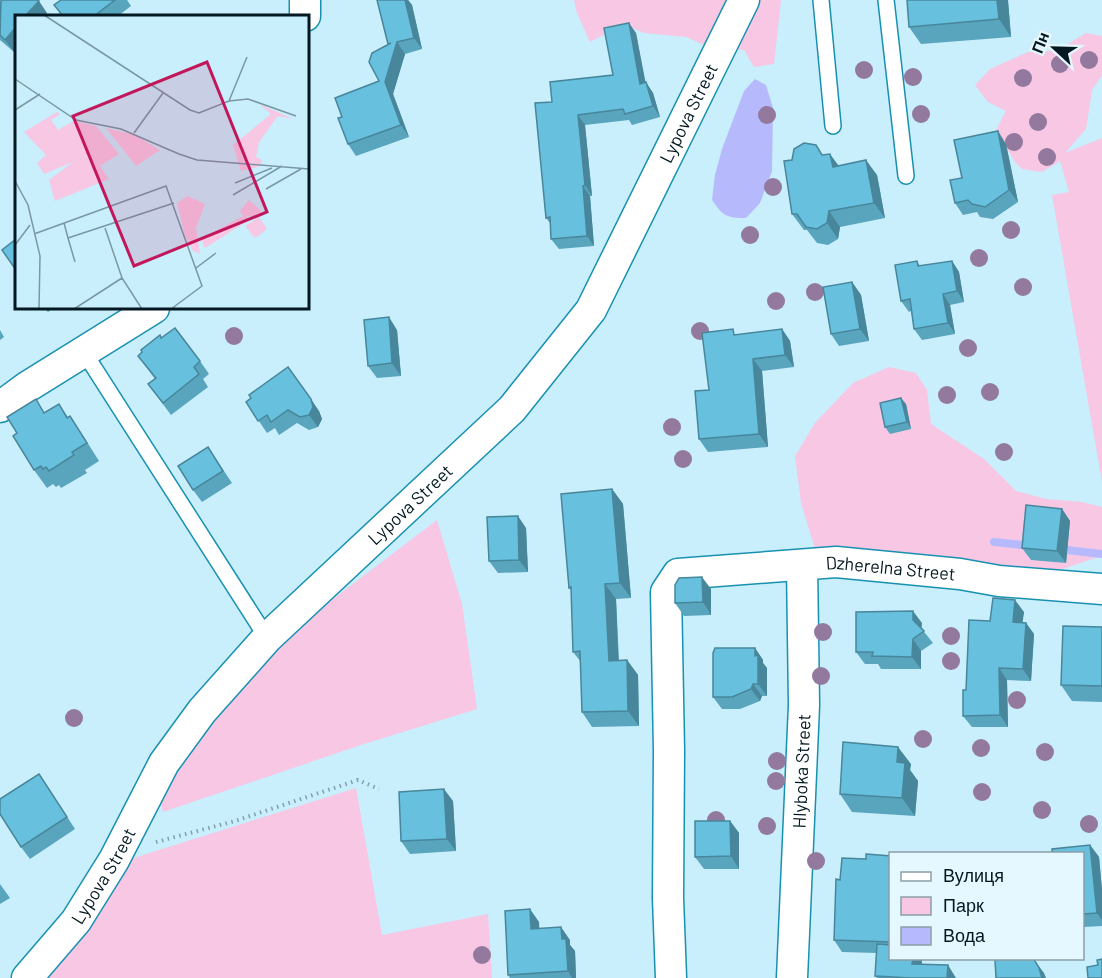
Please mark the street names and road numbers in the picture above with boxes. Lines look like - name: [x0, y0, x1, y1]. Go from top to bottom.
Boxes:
- street label: Lypova Street: [654, 60, 722, 166]
- street label: Lypova Street: [363, 459, 457, 549]
- street label: Dzherelna Street: [825, 551, 956, 585]
- street label: Hlyboka Street: [788, 713, 815, 829]
- street label: Lypova Street: [66, 824, 140, 928]

